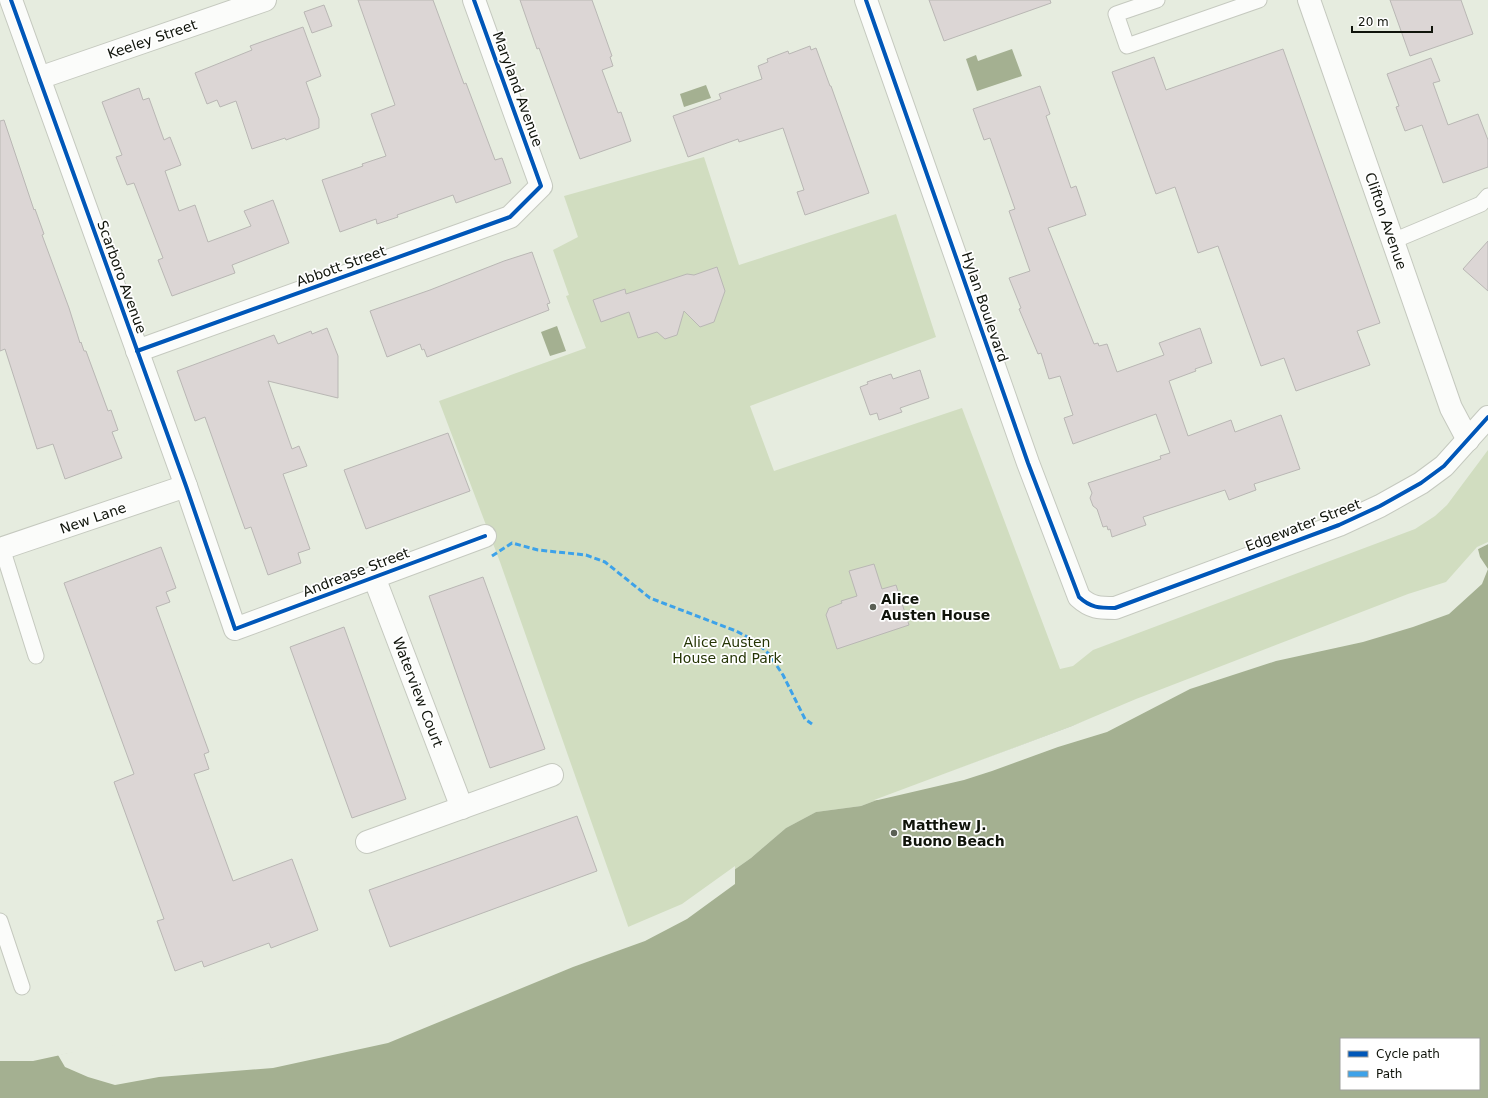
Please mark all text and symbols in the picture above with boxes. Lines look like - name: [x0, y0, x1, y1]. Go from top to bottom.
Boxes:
- scale bar: [1352, 8, 1432, 34]
- text: 20 m: [1358, 15, 1389, 29]
- street label: Keeley Street: [105, 16, 199, 62]
- street label: Maryland Avenue: [490, 29, 546, 149]
- street label: Clifton Avenue: [1362, 170, 1410, 272]
- street label: Scarboro Avenue: [94, 218, 150, 336]
- street label: Abbott Street: [294, 242, 388, 290]
- street label: Hylan Boulevard: [959, 250, 1011, 364]
- street label: Edgewater Street: [1243, 495, 1363, 554]
- street label: New Lane: [58, 499, 128, 537]
- street label: Andrease Street: [300, 544, 412, 600]
- place label: Alice Austen House: [881, 591, 990, 623]
- marker: Alice Austen House: [868, 602, 878, 612]
- park label: Alice Austen House and Park: [672, 634, 783, 666]
- street label: Waterview Court: [390, 635, 447, 750]
- place label: Matthew J. Buono Beach: [902, 817, 1005, 849]
- marker: Matthew J. Buono Beach: [889, 828, 899, 838]
- legend: [1340, 1038, 1480, 1090]
- text: Cycle path: [1376, 1047, 1440, 1061]
- text: Path: [1376, 1067, 1402, 1081]

